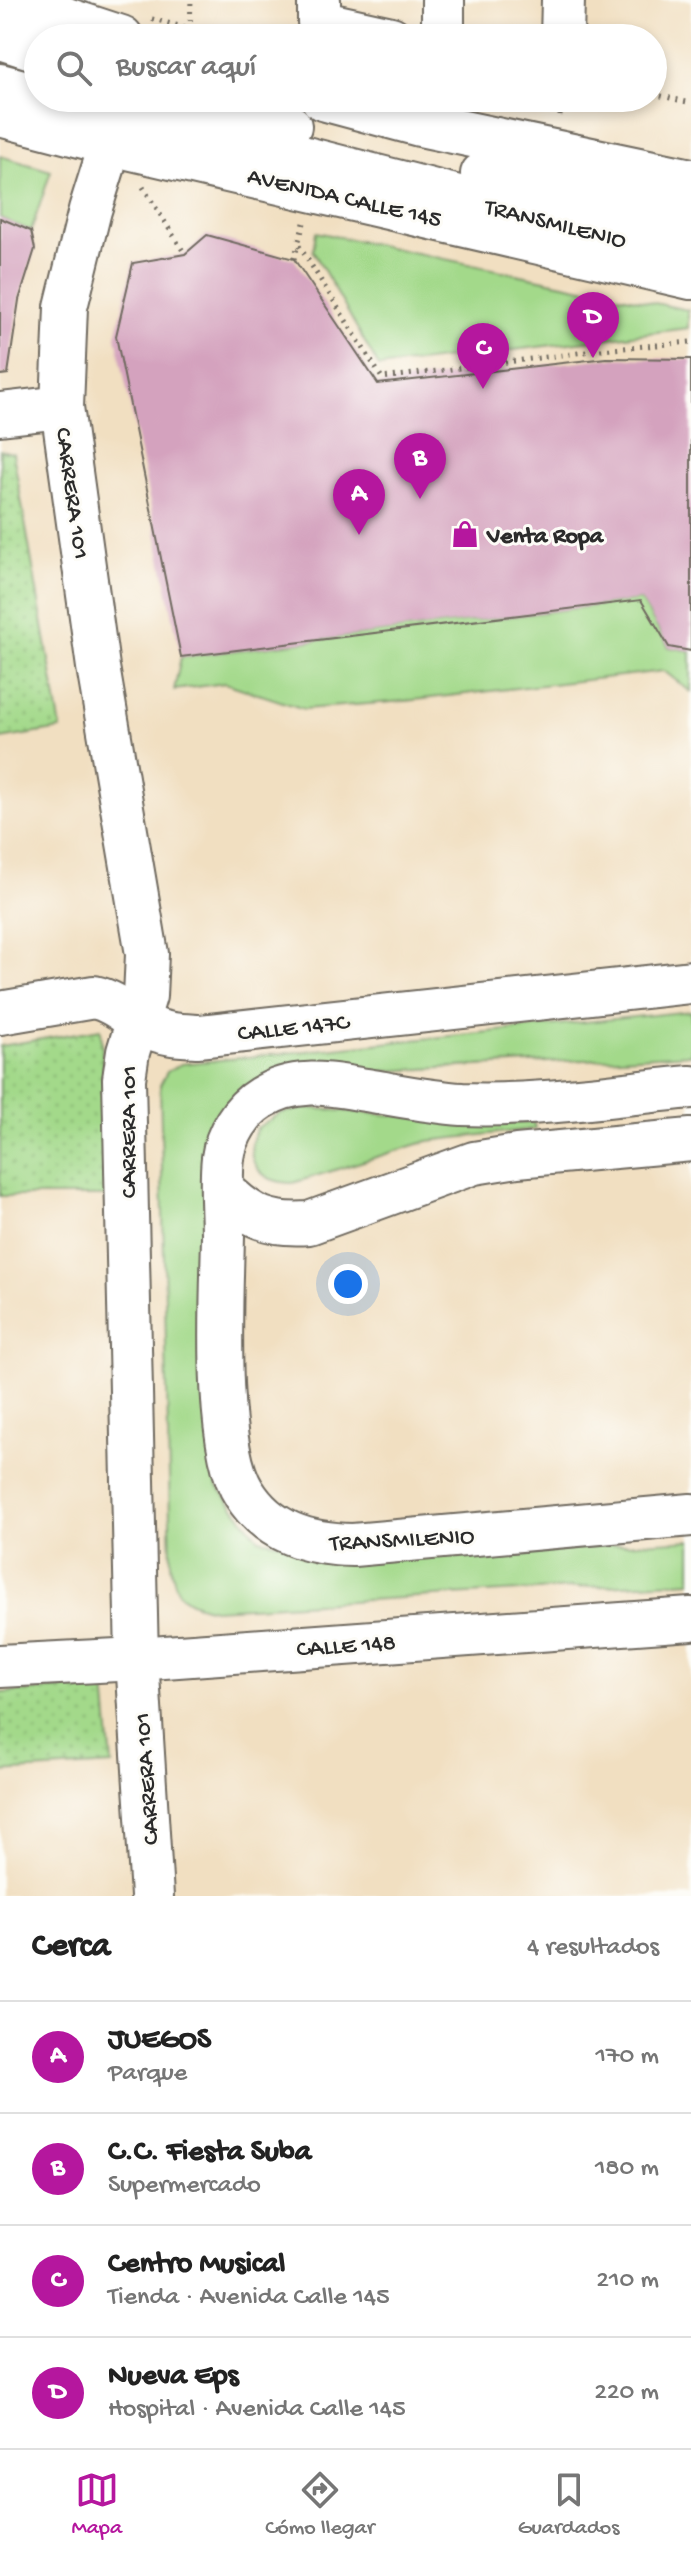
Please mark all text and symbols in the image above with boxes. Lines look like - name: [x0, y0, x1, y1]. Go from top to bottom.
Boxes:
- search box: [24, 24, 667, 112]
- icon: search: [52, 46, 96, 90]
- text: Buscar aquí: [116, 51, 256, 86]
- street label: AVENIDA CALLE 145: [244, 163, 444, 236]
- street label: TRANSMILENIO: [479, 193, 629, 257]
- pin: D: [567, 292, 619, 358]
- pin: C: [457, 323, 509, 389]
- street label: CARRERA 101: [47, 426, 94, 561]
- pin: B: [394, 433, 446, 499]
- pin: A: [333, 469, 385, 535]
- shop icon: Venta Ropa: [450, 519, 480, 549]
- place label: Venta Ropa: [486, 523, 605, 552]
- street label: CALLE 147C: [236, 1009, 353, 1050]
- street label: CARRERA 101: [116, 1066, 145, 1198]
- your location: [328, 1264, 368, 1304]
- street label: TRANSMILENIO: [327, 1523, 475, 1560]
- street label: CALLE 148: [296, 1630, 397, 1665]
- street label: CARRERA 101: [129, 1712, 168, 1846]
- text: Cerca: [32, 1928, 110, 1968]
- text: 4 resultados: [527, 1933, 659, 1964]
- text: JUEGOS: [108, 2024, 211, 2059]
- text: A: [50, 2042, 66, 2073]
- text: 170 m: [596, 2042, 659, 2073]
- text: Parque: [108, 2059, 187, 2090]
- text: C.C. Fiesta Suba: [108, 2136, 311, 2171]
- text: B: [51, 2154, 65, 2185]
- text: 180 m: [595, 2154, 659, 2185]
- text: Supermercado: [108, 2171, 261, 2202]
- text: Centro Musical: [108, 2248, 285, 2283]
- text: C: [51, 2266, 65, 2297]
- text: 210 m: [596, 2266, 659, 2297]
- text: Tienda · Avenida Calle 145: [108, 2283, 390, 2314]
- text: Nueva Eps: [108, 2360, 239, 2395]
- text: D: [50, 2378, 66, 2409]
- text: 220 m: [594, 2378, 659, 2409]
- text: Hospital · Avenida Calle 145: [108, 2395, 406, 2426]
- tab: Mapa: [72, 2468, 122, 2542]
- tab: Cómo llegar: [265, 2468, 374, 2542]
- tab: Guardados: [518, 2468, 619, 2542]

